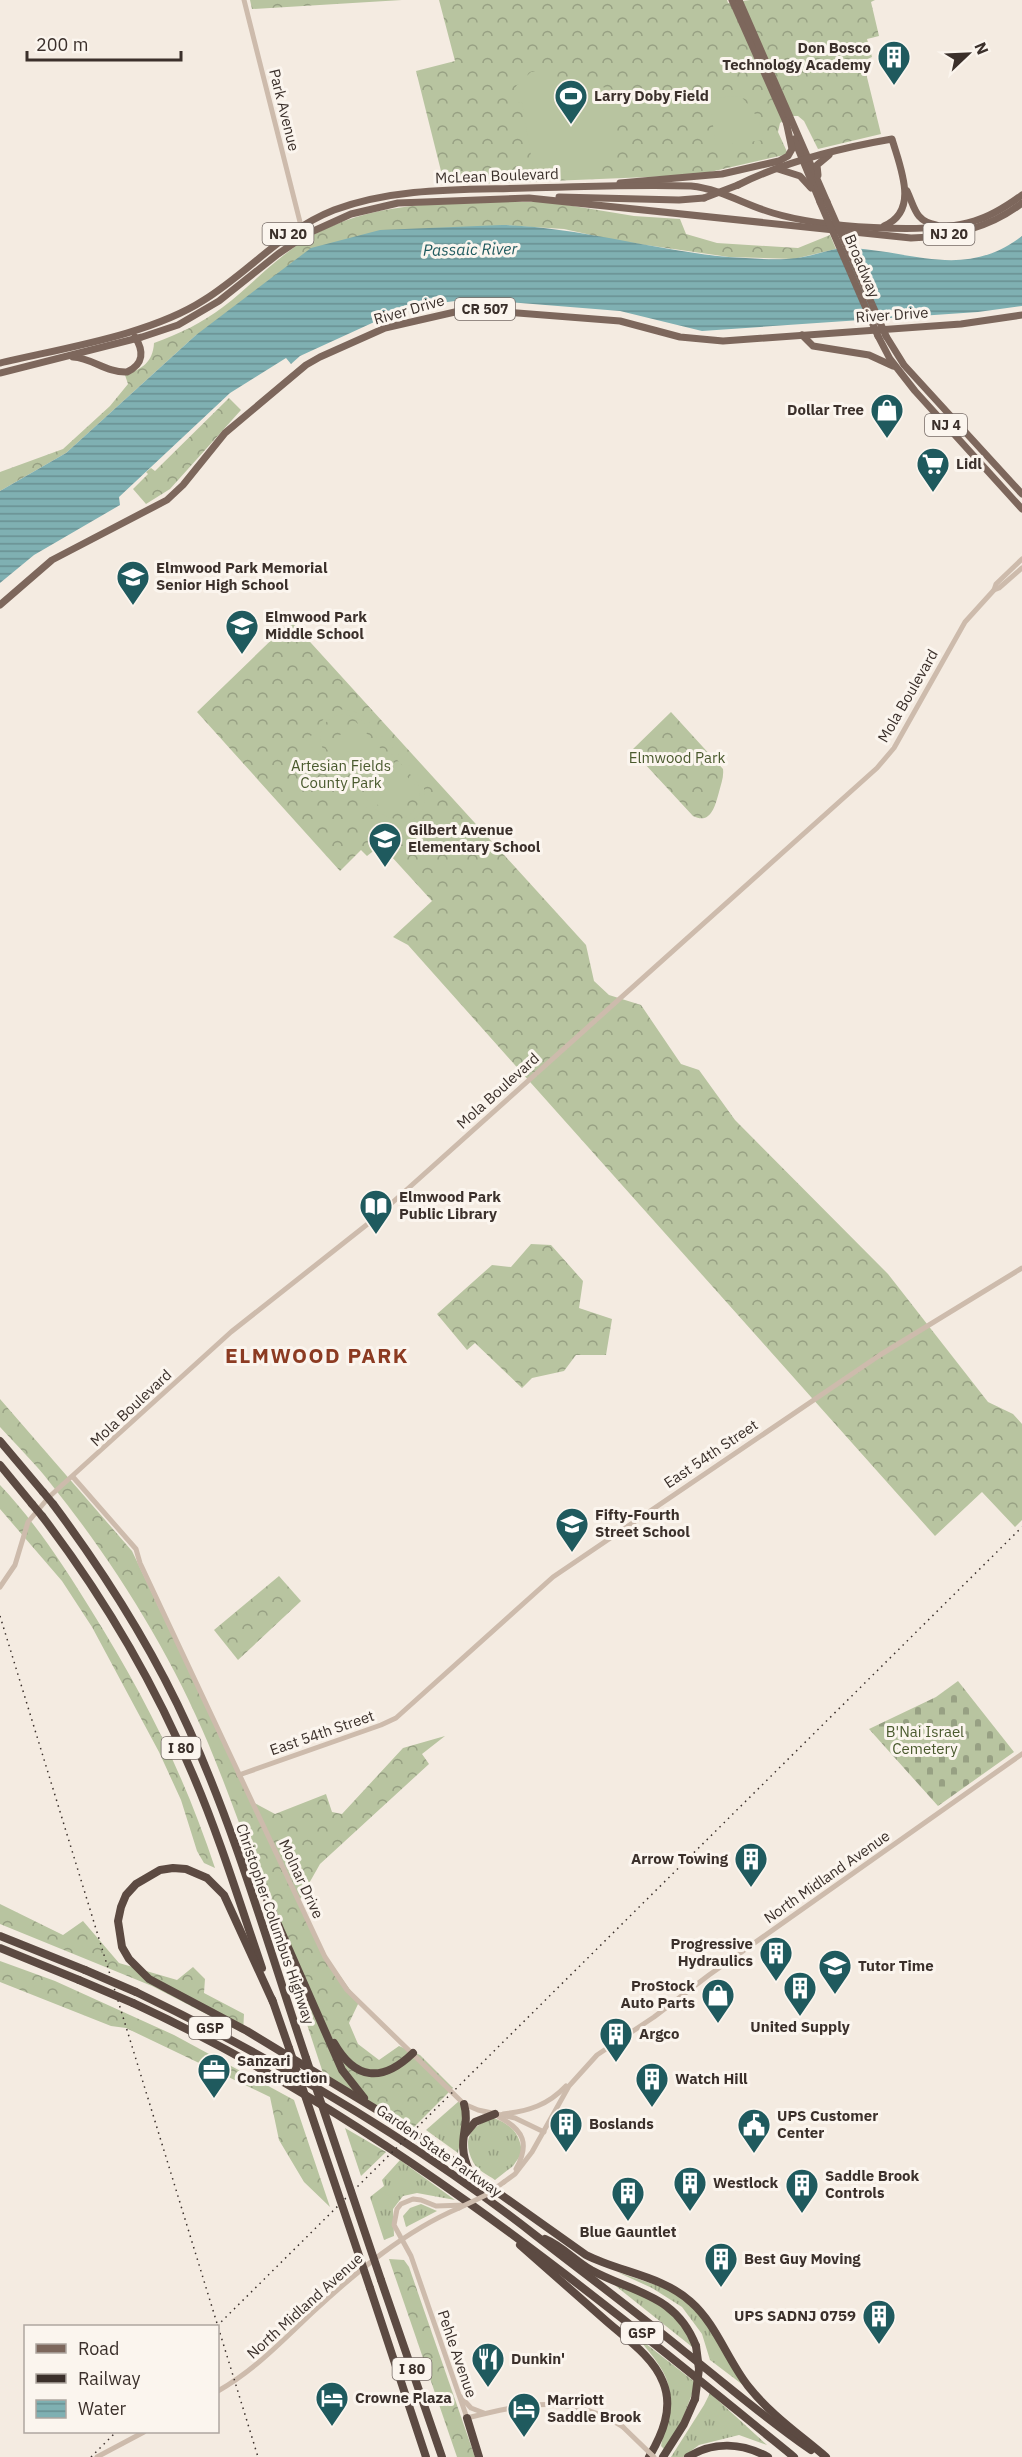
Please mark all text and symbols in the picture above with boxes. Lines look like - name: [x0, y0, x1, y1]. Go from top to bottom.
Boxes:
- scale bar: [27, 24, 182, 62]
- north arrow: [938, 24, 998, 84]
- text: 200 m: [36, 33, 88, 56]
- place label: Don Bosco Technology Academy: [722, 38, 871, 74]
- building icon: Don Bosco Technology Academy: [876, 39, 912, 86]
- text: N: [970, 39, 993, 57]
- street label: Park Avenue: [265, 67, 304, 153]
- sports icon: Larry Doby Field: [553, 78, 589, 125]
- place label: Larry Doby Field: [594, 86, 709, 105]
- street label: McLean Boulevard: [435, 164, 559, 187]
- road number: NJ 20: [262, 223, 314, 245]
- road number: NJ 20: [924, 223, 974, 245]
- street label: Broadway: [841, 231, 885, 301]
- water label: Passaic River: [423, 238, 519, 260]
- street label: River Drive: [371, 290, 446, 329]
- road number: CR 507: [455, 298, 515, 320]
- street label: River Drive: [855, 302, 929, 327]
- shop icon: Dollar Tree: [869, 392, 905, 439]
- place label: Dollar Tree: [787, 400, 864, 419]
- road number: NJ 4: [925, 414, 967, 436]
- supermarket icon: Lidl: [915, 446, 951, 493]
- place label: Lidl: [956, 454, 982, 473]
- place label: Elmwood Park Memorial Senior High School: [156, 558, 328, 594]
- school or university icon: Elmwood Park Memorial Senior High School: [115, 559, 151, 606]
- place label: Elmwood Park Middle School: [265, 607, 367, 643]
- school or university icon: Elmwood Park Middle School: [224, 608, 260, 655]
- street label: Mola Boulevard: [873, 646, 942, 746]
- park label: Elmwood Park: [629, 748, 725, 767]
- park label: Artesian Fields County Park: [291, 756, 391, 792]
- place label: Gilbert Avenue Elementary School: [408, 820, 541, 856]
- school or university icon: Gilbert Avenue Elementary School: [367, 821, 403, 868]
- street label: Mola Boulevard: [452, 1049, 543, 1133]
- place label: Elmwood Park Public Library: [399, 1187, 501, 1223]
- library icon: Elmwood Park Public Library: [358, 1188, 394, 1235]
- district label: ELMWOOD PARK: [225, 1341, 409, 1369]
- street label: Mola Boulevard: [86, 1365, 175, 1450]
- street label: East 54th Street: [660, 1415, 761, 1492]
- place label: Fifty-Fourth Street School: [595, 1505, 690, 1541]
- school or university icon: Fifty-Fourth Street School: [554, 1506, 590, 1553]
- street label: East 54th Street: [267, 1706, 377, 1759]
- park label: B'Nai Israel Cemetery: [886, 1722, 964, 1758]
- road number: I 80: [162, 1737, 201, 1759]
- street label: Christopher Columbus Highway: [232, 1821, 319, 2027]
- street label: North Midland Avenue: [760, 1826, 893, 1927]
- street label: Molnar Drive: [275, 1836, 328, 1921]
- building icon: Arrow Towing: [733, 1841, 769, 1888]
- place label: Arrow Towing: [631, 1849, 729, 1868]
- place label: Progressive Hydraulics: [670, 1934, 753, 1970]
- building icon: Progressive Hydraulics: [758, 1935, 794, 1982]
- school or university icon: Tutor Time: [817, 1948, 853, 1995]
- place label: Tutor Time: [858, 1956, 934, 1975]
- building icon: United Supply: [782, 1970, 818, 2017]
- place label: ProStock Auto Parts: [621, 1976, 695, 2012]
- shop icon: ProStock Auto Parts: [700, 1977, 736, 2024]
- building icon: Argco: [598, 2016, 634, 2063]
- road number: GSP: [189, 2017, 231, 2039]
- place label: United Supply: [750, 2017, 850, 2036]
- place label: Argco: [639, 2024, 679, 2043]
- place label: Sanzari Construction: [237, 2051, 328, 2087]
- office icon: Sanzari Construction: [196, 2052, 232, 2099]
- building icon: Watch Hill: [634, 2061, 670, 2108]
- place label: Watch Hill: [675, 2069, 748, 2088]
- street label: Garden State Parkway: [373, 2100, 506, 2201]
- building icon: Boslands: [548, 2106, 584, 2153]
- place label: UPS Customer Center: [777, 2106, 878, 2142]
- public building icon: UPS Customer Center: [736, 2107, 772, 2154]
- place label: Boslands: [589, 2114, 654, 2133]
- building icon: Westlock: [672, 2165, 708, 2212]
- place label: Saddle Brook Controls: [825, 2166, 920, 2202]
- building icon: Saddle Brook Controls: [784, 2167, 820, 2214]
- place label: Westlock: [713, 2173, 779, 2192]
- building icon: Blue Gauntlet: [610, 2175, 646, 2222]
- place label: Blue Gauntlet: [579, 2222, 677, 2241]
- building icon: Best Guy Moving: [703, 2241, 739, 2288]
- street label: North Midland Avenue: [243, 2249, 367, 2363]
- place label: Best Guy Moving: [744, 2249, 861, 2268]
- building icon: UPS SADNJ 0759: [861, 2298, 897, 2345]
- place label: UPS SADNJ 0759: [734, 2306, 856, 2325]
- street label: Pehle Avenue: [434, 2307, 481, 2400]
- road number: GSP: [621, 2322, 663, 2344]
- legend: [24, 2325, 219, 2433]
- text: Road: [78, 2337, 119, 2360]
- restaurant icon: Dunkin': [470, 2341, 506, 2388]
- place label: Dunkin': [511, 2349, 565, 2368]
- road number: I 80: [392, 2358, 432, 2380]
- text: Railway: [78, 2367, 140, 2390]
- hotel icon: Crowne Plaza: [314, 2380, 350, 2427]
- place label: Crowne Plaza: [355, 2388, 452, 2407]
- place label: Marriott Saddle Brook: [547, 2390, 642, 2426]
- hotel icon: Marriott Saddle Brook: [506, 2391, 542, 2438]
- text: Water: [78, 2397, 127, 2420]

